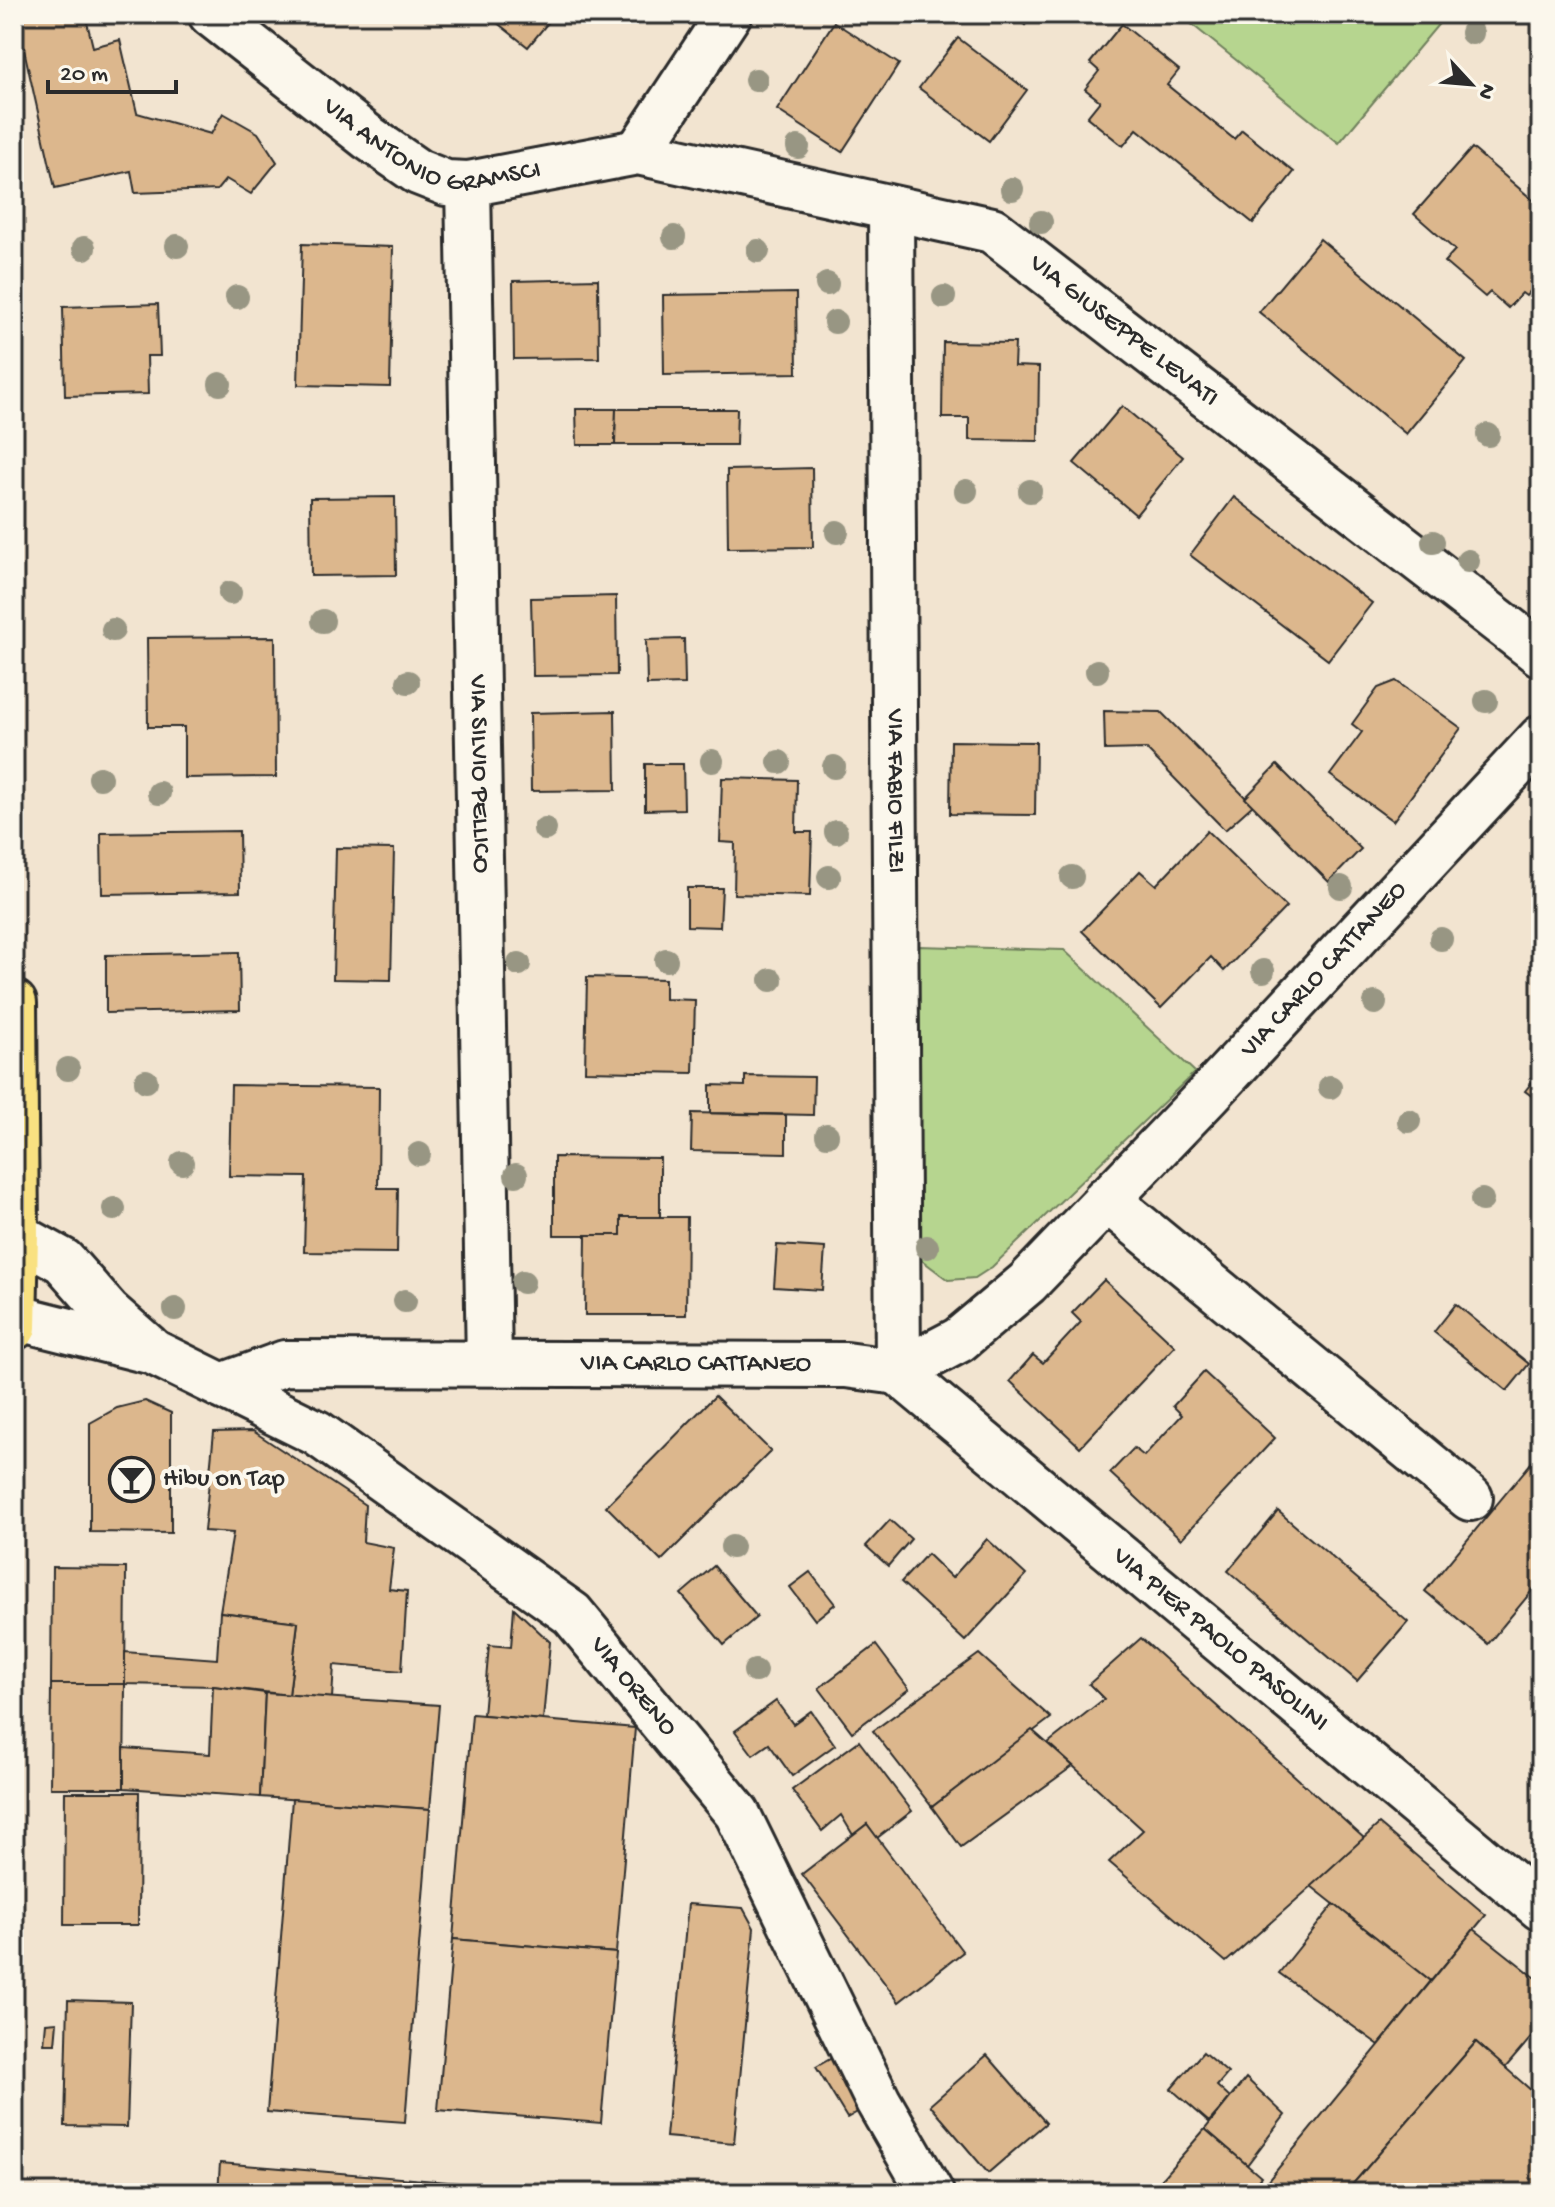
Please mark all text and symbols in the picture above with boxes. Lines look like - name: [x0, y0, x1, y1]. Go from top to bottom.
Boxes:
- scale bar: [48, 44, 176, 94]
- north arrow: [1431, 44, 1511, 124]
- text: 20 m: [60, 61, 108, 90]
- text: N: [1471, 79, 1500, 103]
- street label: VIA ANTONIO GRAMSCI: [315, 91, 544, 200]
- street label: VIA GIUSEPPE LEVATI: [1022, 248, 1224, 414]
- street label: VIA SILVIO PELLICO: [461, 674, 496, 874]
- street label: VIA FABIO FILZI: [879, 708, 910, 873]
- street label: VIA CARLO CATTANEO: [1234, 875, 1415, 1066]
- street label: VIA CARLO CATTANEO: [580, 1349, 811, 1380]
- bar icon: Hibu on Tap: [108, 1456, 156, 1504]
- place label: Hibu on Tap: [163, 1465, 285, 1496]
- street label: VIA PIER PAOLO PASOLINI: [1105, 1541, 1334, 1739]
- street label: VIA ORENO: [582, 1630, 683, 1744]

